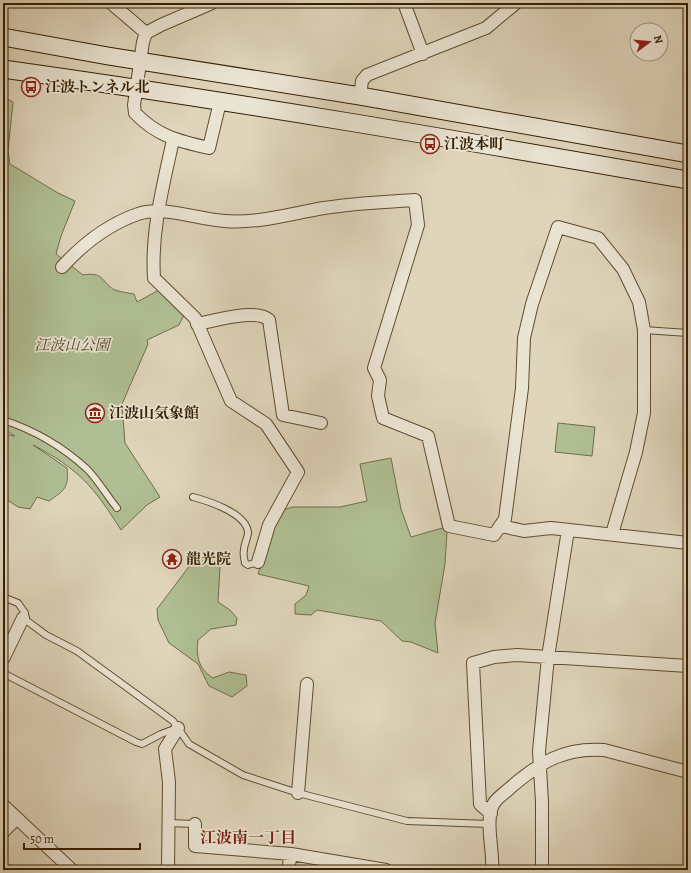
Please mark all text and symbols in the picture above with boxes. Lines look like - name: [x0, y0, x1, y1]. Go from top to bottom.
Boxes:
- north arrow: [629, 22, 669, 62]
- text: N: [650, 33, 666, 45]
- bus stop icon: 江波トンネル北: [20, 76, 42, 98]
- place label: 江波トンネル北: [45, 77, 150, 97]
- bus stop icon: 江波本町: [419, 133, 441, 155]
- place label: 江波本町: [444, 134, 504, 154]
- park label: 江波山公園: [34, 335, 112, 355]
- museum icon: 江波山気象館: [84, 402, 106, 424]
- place label: 江波山気象館: [109, 403, 199, 423]
- temple icon: 龍光院: [161, 548, 183, 570]
- place label: 龍光院: [186, 549, 231, 569]
- scale bar: [24, 825, 140, 851]
- district label: 江波南一丁目: [200, 827, 296, 849]
- text: 50 m: [30, 831, 54, 847]

